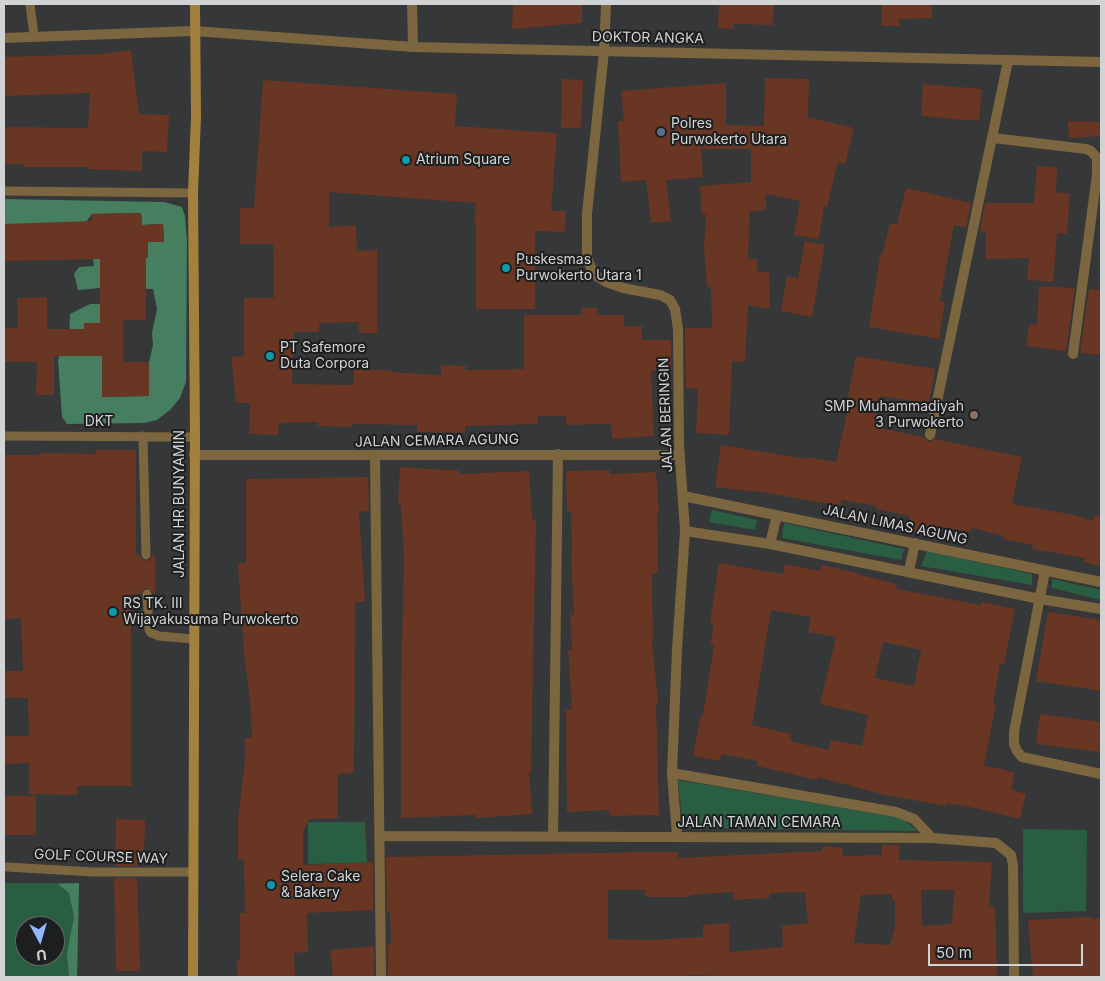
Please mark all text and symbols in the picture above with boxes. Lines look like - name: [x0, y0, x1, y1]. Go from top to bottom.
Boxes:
- street label: DOKTOR ANGKA: [592, 29, 704, 47]
- place label: Polres Purwokerto Utara: [671, 116, 787, 148]
- marker: Polres Purwokerto Utara: [655, 126, 667, 138]
- place label: Atrium Square: [416, 152, 510, 168]
- marker: Atrium Square: [400, 154, 412, 166]
- place label: Puskesmas Purwokerto Utara 1: [516, 252, 642, 284]
- marker: Puskesmas Purwokerto Utara 1: [500, 262, 512, 274]
- place label: PT Safemore Duta Corpora: [280, 340, 369, 372]
- marker: PT Safemore Duta Corpora: [264, 350, 276, 362]
- street label: JALAN BERINGIN: [656, 357, 676, 473]
- place label: SMP Muhammadiyah 3 Purwokerto: [824, 399, 964, 432]
- marker: SMP Muhammadiyah 3 Purwokerto: [968, 409, 980, 421]
- street label: DKT: [85, 414, 113, 430]
- street label: JALAN HR BUNYAMIN: [172, 430, 188, 578]
- street label: JALAN CEMARA AGUNG: [355, 431, 519, 451]
- street label: JALAN LIMAS AGUNG: [821, 501, 969, 549]
- place label: RS TK. III Wijayakusuma Purwokerto: [123, 596, 299, 628]
- marker: RS TK. III Wijayakusuma Purwokerto: [107, 606, 119, 618]
- street label: JALAN TAMAN CEMARA: [677, 815, 841, 831]
- street label: GOLF COURSE WAY: [34, 846, 168, 868]
- place label: Selera Cake & Bakery: [281, 869, 360, 902]
- marker: Selera Cake & Bakery: [265, 879, 277, 891]
- north arrow: [15, 916, 65, 966]
- scale bar: [930, 934, 1085, 966]
- text: 50 m: [936, 943, 972, 962]
- text: U: [36, 946, 48, 964]

